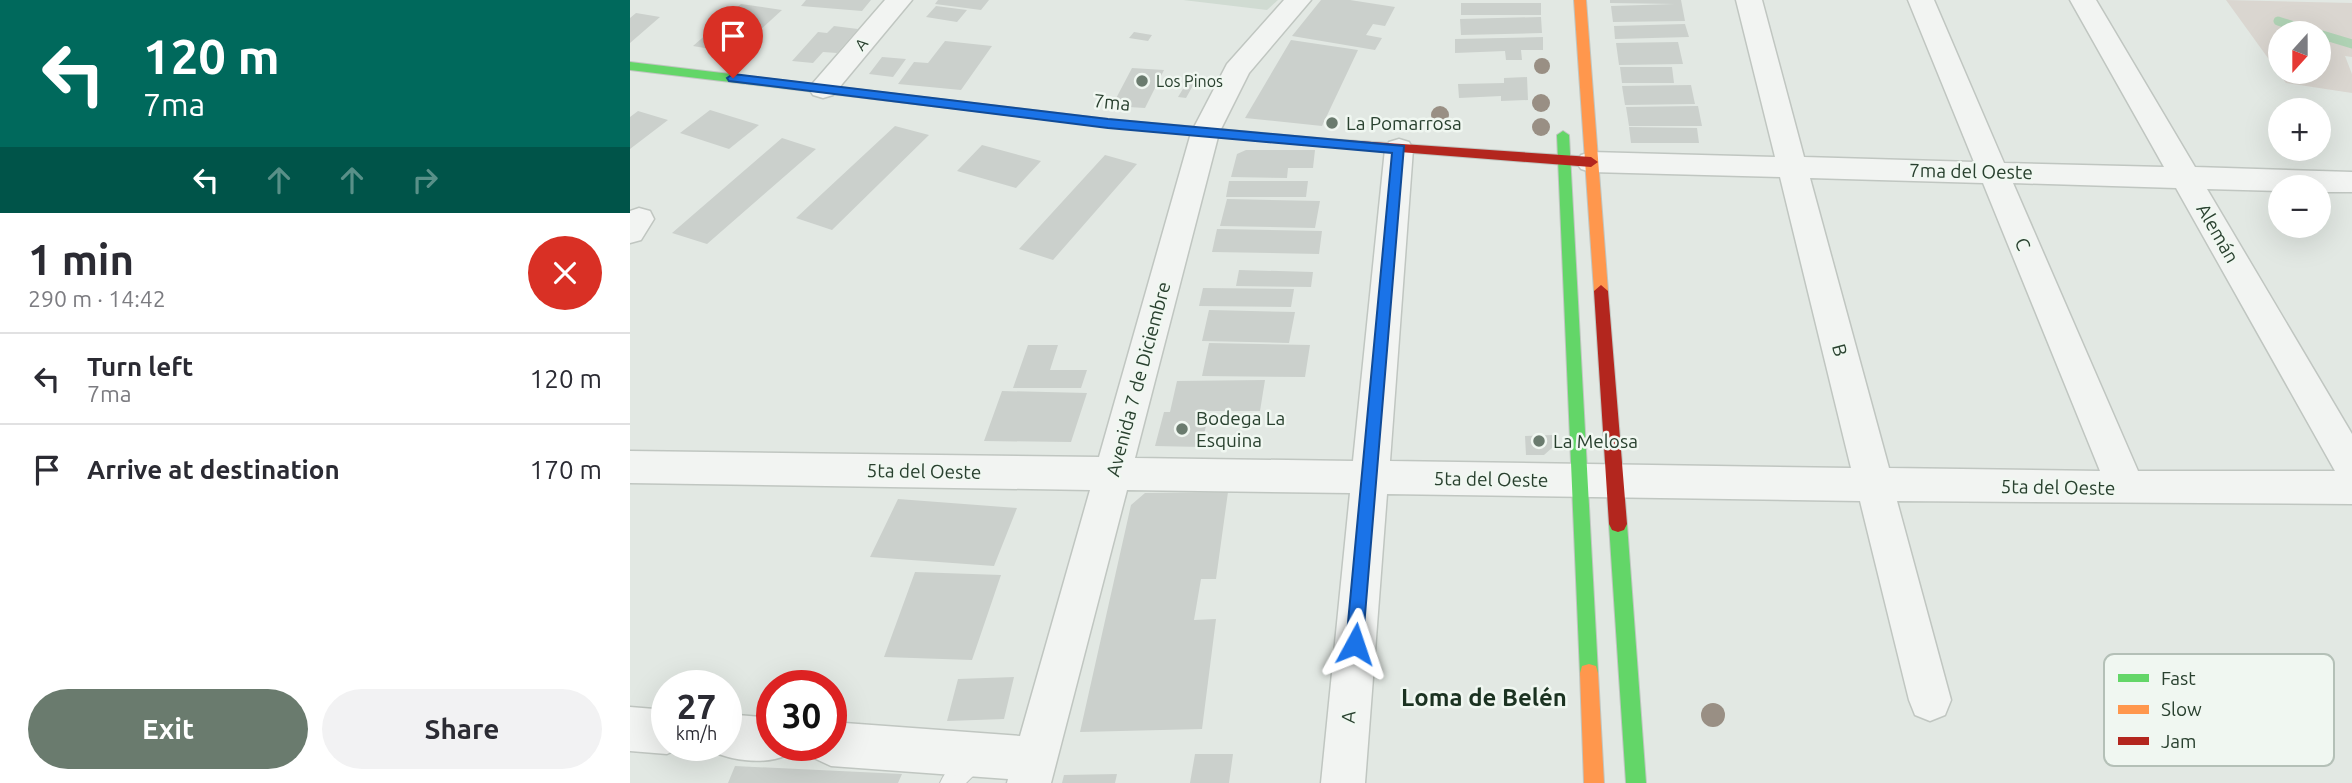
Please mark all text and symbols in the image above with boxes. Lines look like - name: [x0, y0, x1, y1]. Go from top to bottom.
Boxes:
- pin: [703, 6, 763, 78]
- icon: arrive: [714, 17, 752, 55]
- north arrow: [2268, 21, 2331, 84]
- map controls: [2268, 21, 2331, 238]
- icon: left: [28, 28, 119, 119]
- text: 120 m: [143, 28, 280, 83]
- street label: A: [851, 34, 872, 54]
- place label: Los Pinos: [1156, 72, 1223, 90]
- marker: Los Pinos: [1134, 73, 1150, 89]
- text: 7ma: [143, 86, 205, 122]
- street label: 7ma: [1093, 89, 1131, 115]
- button: +: [2268, 98, 2331, 161]
- place label: La Pomarrosa: [1346, 112, 1462, 134]
- marker: La Pomarrosa: [1324, 115, 1340, 131]
- street label: 7ma del Oeste: [1909, 159, 2033, 183]
- icon: left: [187, 161, 225, 199]
- icon: ahead: [260, 161, 298, 199]
- icon: ahead: [333, 161, 371, 199]
- icon: right: [406, 161, 444, 199]
- button: −: [2268, 175, 2331, 238]
- street label: Alemán: [2192, 199, 2244, 267]
- street label: C: [2011, 234, 2036, 254]
- text: 1 min: [28, 236, 134, 283]
- button: close: [528, 236, 602, 310]
- street label: Avenida 7 de Diciembre: [1101, 279, 1175, 479]
- text: 290 m · 14:42: [28, 286, 166, 311]
- street label: B: [1828, 341, 1852, 359]
- text: Turn left: [87, 352, 193, 381]
- icon: left: [28, 360, 66, 398]
- text: 120 m: [530, 364, 602, 393]
- text: 7ma: [87, 381, 132, 406]
- place label: Bodega La Esquina: [1196, 407, 1285, 451]
- marker: Bodega La Esquina: [1174, 421, 1190, 437]
- place label: La Melosa: [1553, 430, 1638, 452]
- marker: La Melosa: [1531, 433, 1547, 449]
- icon: arrive: [28, 451, 66, 489]
- text: Arrive at destination: [87, 455, 340, 484]
- text: 170 m: [530, 455, 602, 484]
- street label: 5ta del Oeste: [867, 459, 981, 483]
- street label: 5ta del Oeste: [1434, 467, 1548, 491]
- street label: 5ta del Oeste: [2001, 475, 2115, 499]
- position arrow: [1318, 607, 1392, 681]
- legend: [2104, 654, 2334, 766]
- text: Fast: [2161, 667, 2196, 689]
- speed limit sign: 30: [756, 670, 847, 761]
- district label: Loma de Belén: [1401, 684, 1567, 711]
- text: 27: [677, 686, 716, 726]
- button: Exit: [28, 689, 308, 769]
- button: Share: [322, 689, 602, 769]
- text: Slow: [2161, 698, 2202, 720]
- street label: A: [1337, 709, 1360, 724]
- text: km/h: [676, 723, 717, 743]
- text: Jam: [2161, 730, 2197, 752]

